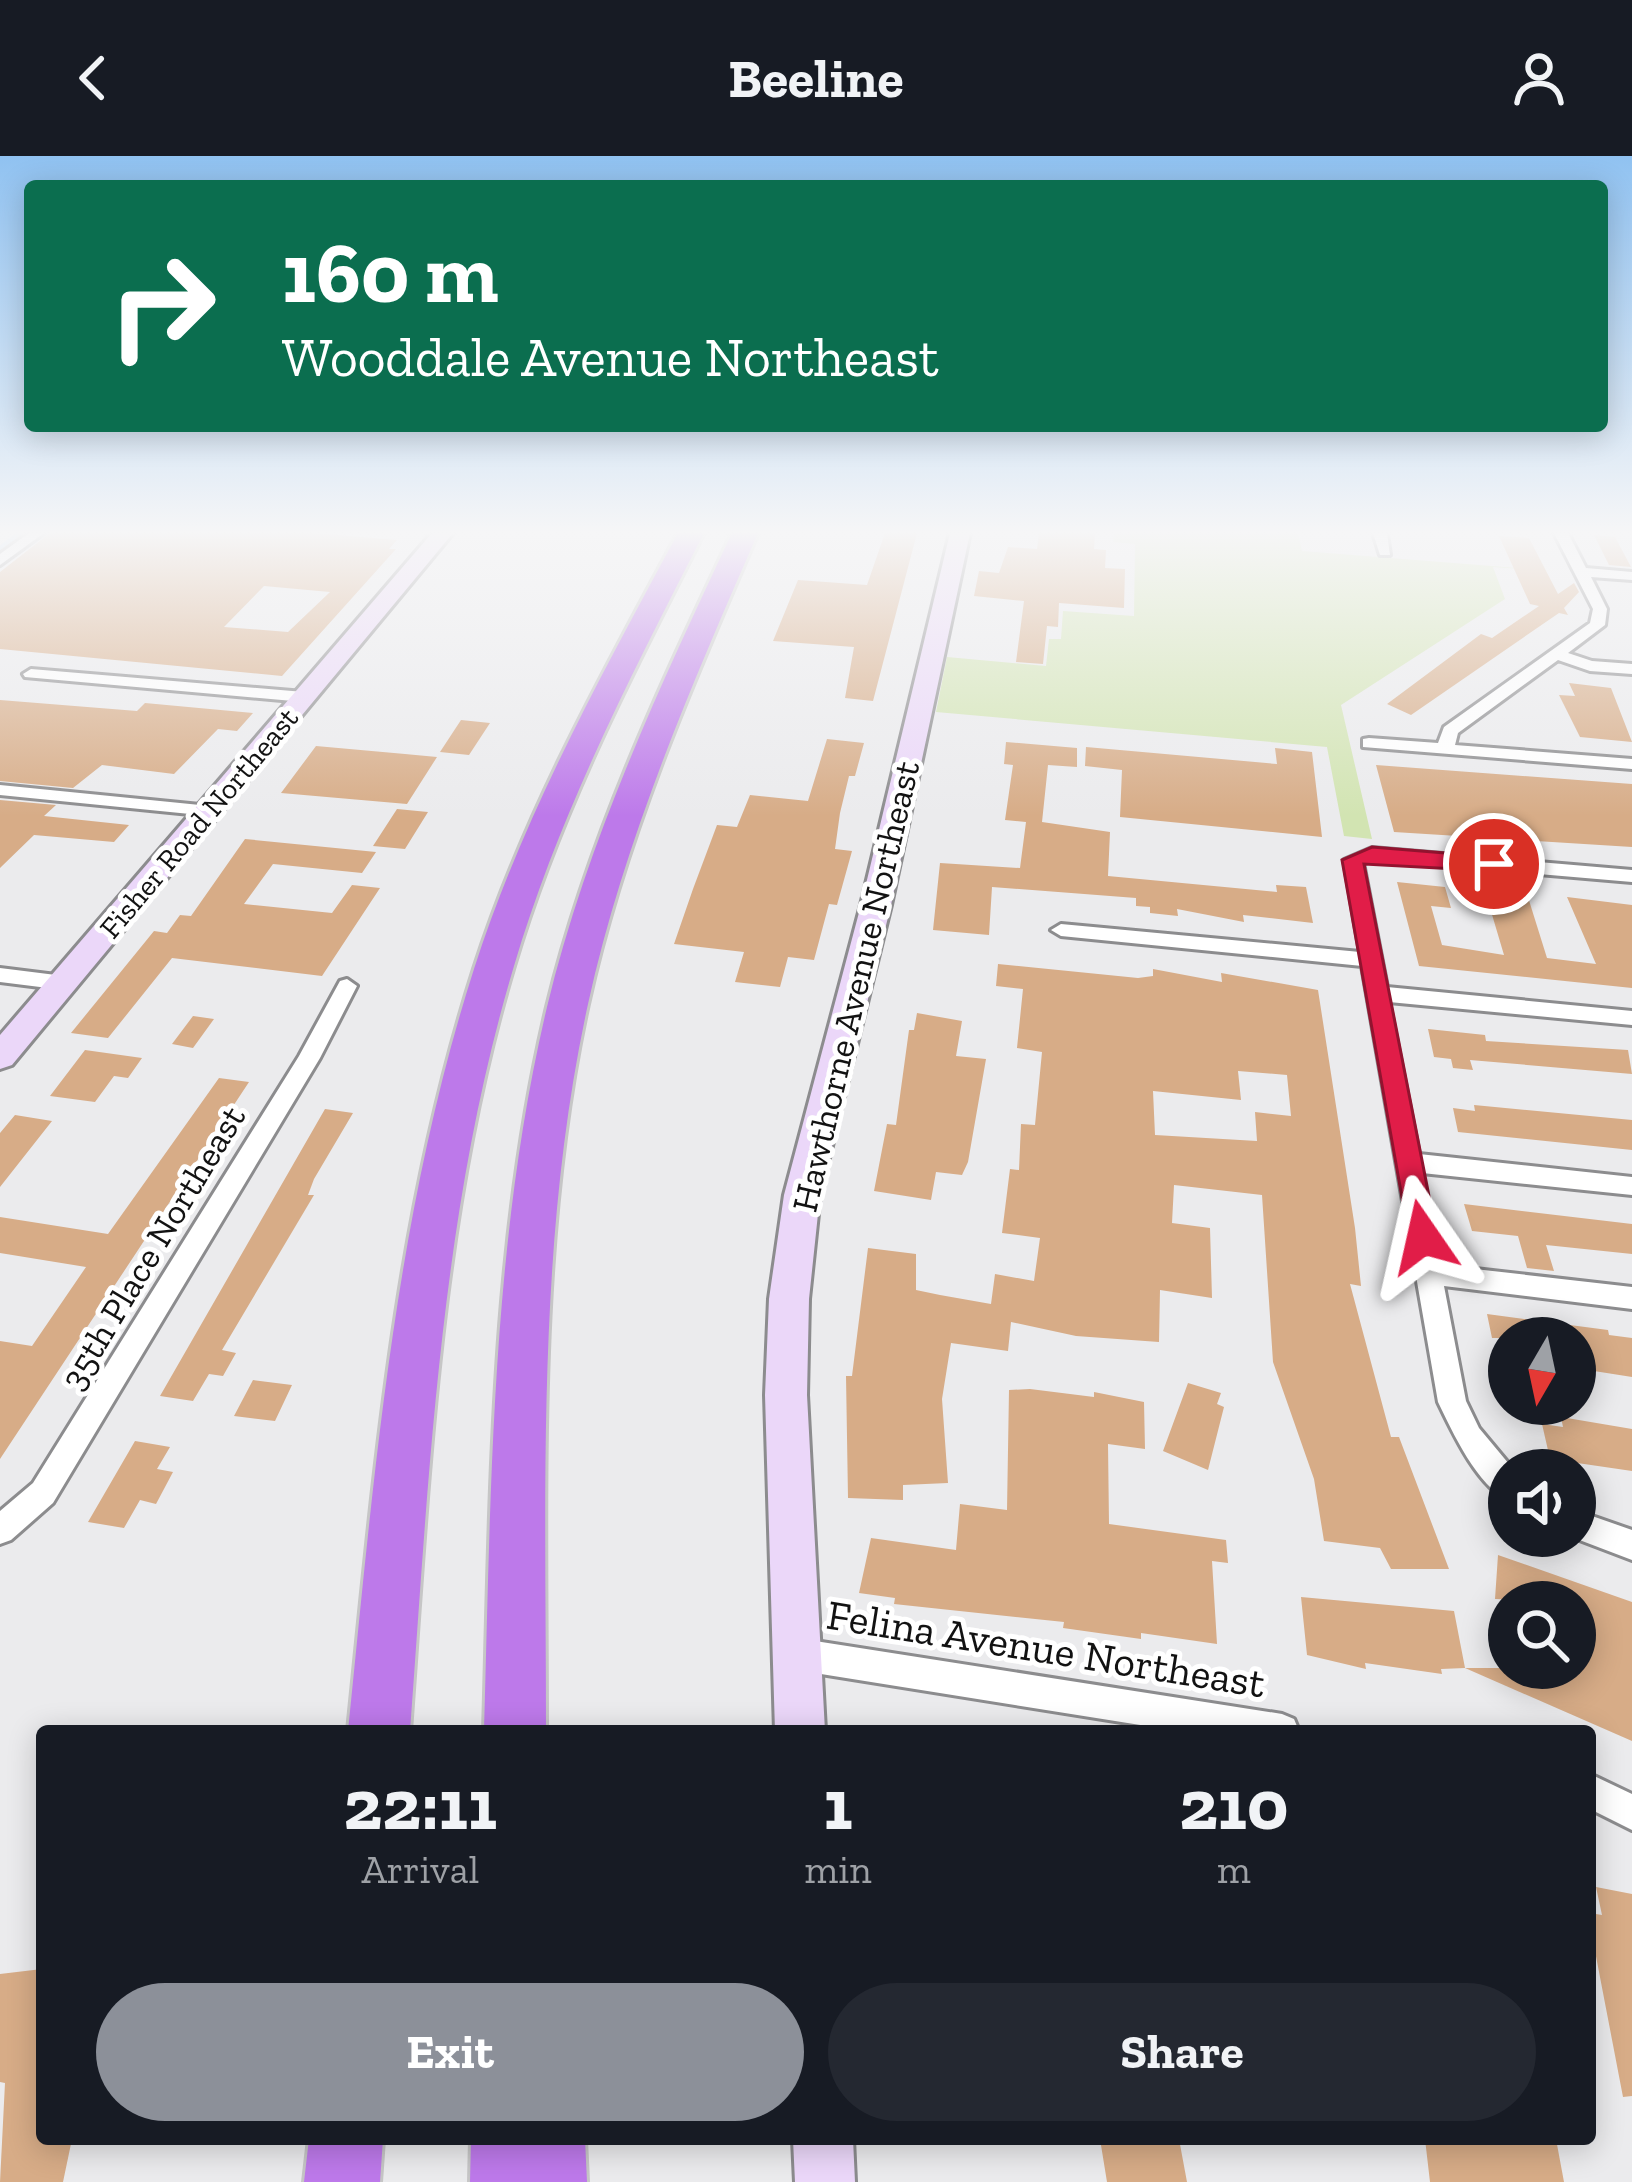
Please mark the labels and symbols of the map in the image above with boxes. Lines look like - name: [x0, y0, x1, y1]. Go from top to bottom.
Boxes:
- street label: Fisher Road Northeast: [92, 700, 306, 946]
- street label: Hawthorne Avenue Northeast: [783, 756, 928, 1216]
- pin: [1443, 813, 1545, 915]
- street label: 35th Place Northeast: [51, 1097, 254, 1397]
- position arrow: [1360, 1174, 1486, 1300]
- north arrow: [1488, 1317, 1596, 1425]
- street label: Felina Avenue Northeast: [823, 1589, 1269, 1708]

